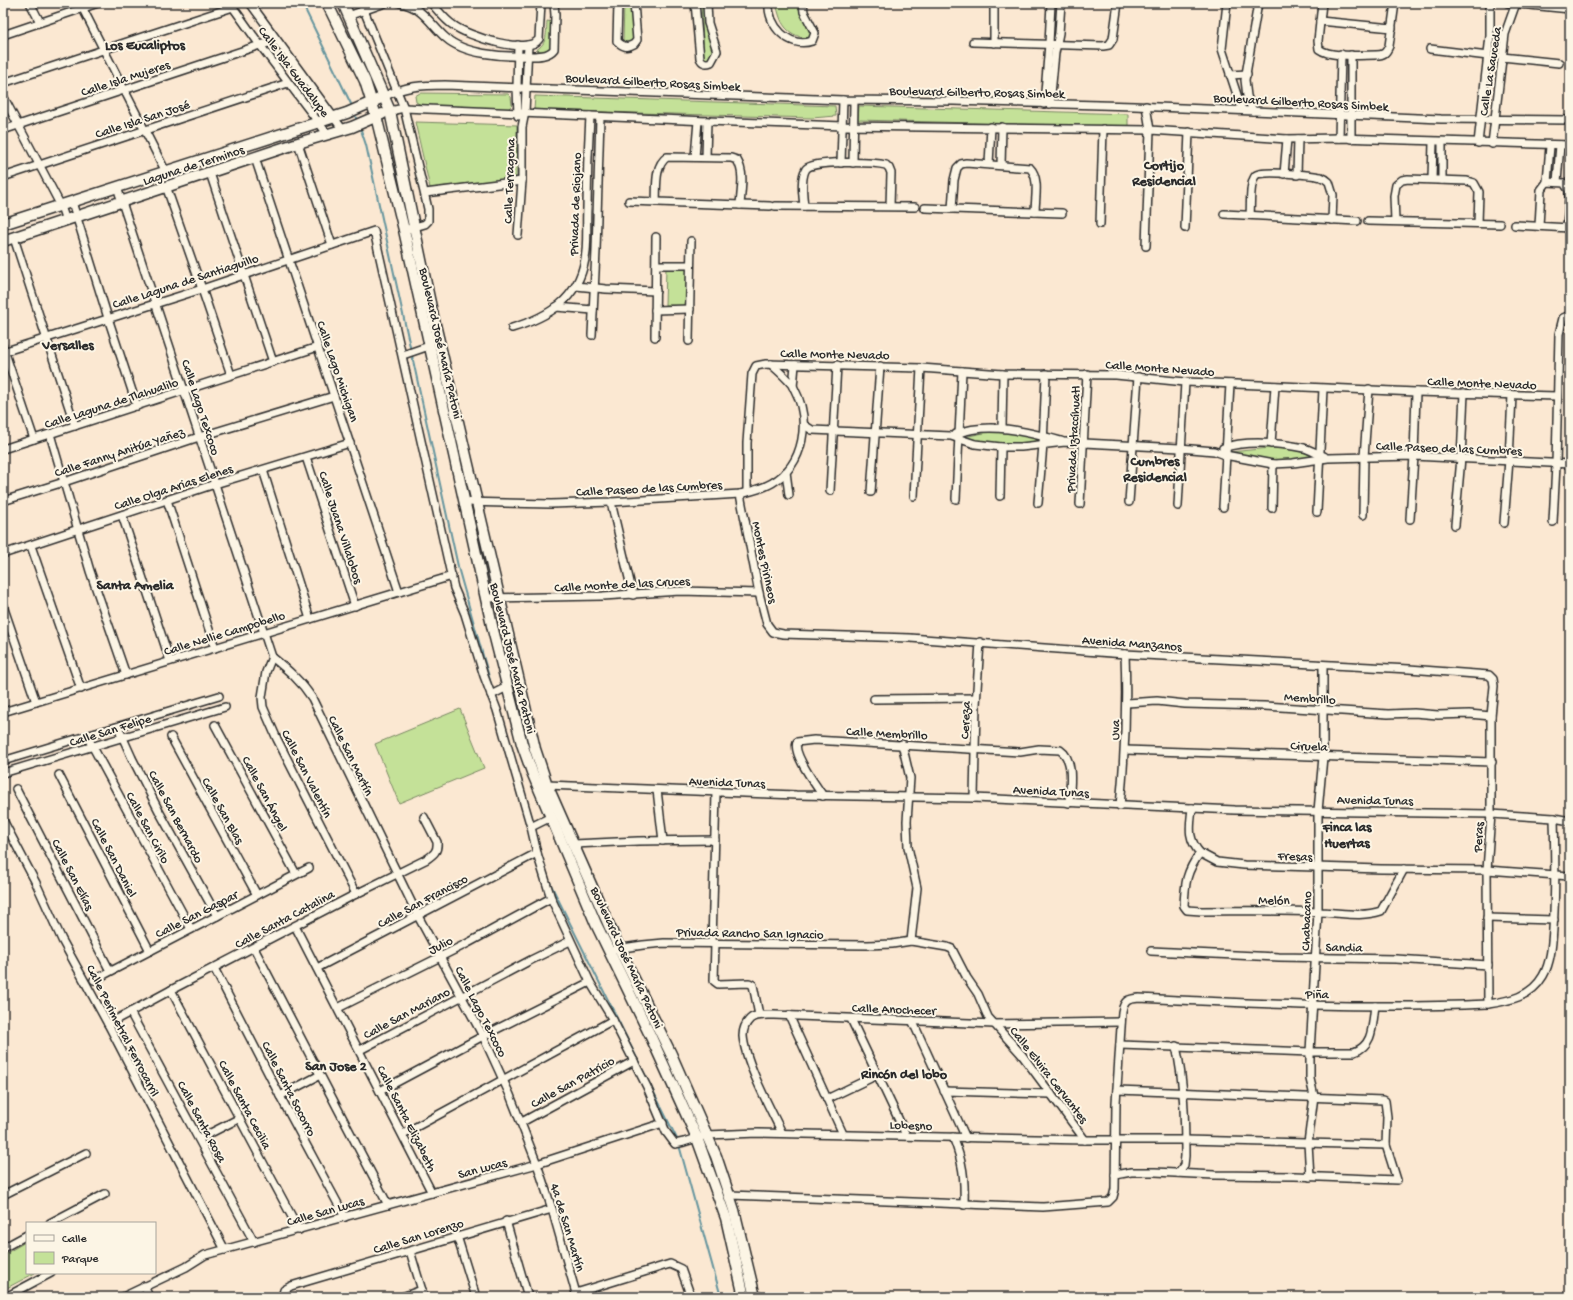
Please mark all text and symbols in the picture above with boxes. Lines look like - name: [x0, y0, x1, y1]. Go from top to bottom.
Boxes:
- street label: Calle Isla Guadalupe: [254, 24, 332, 121]
- street label: Calle La Sauceda: [1477, 25, 1506, 117]
- district label: Los Eucaliptos: [105, 38, 186, 55]
- street label: Calle Isla Mujeres: [79, 58, 173, 101]
- street label: Boulevard Gilberto Rosas Simbek: [564, 71, 742, 96]
- street label: Boulevard Gilberto Rosas Simbek: [888, 84, 1066, 103]
- street label: Boulevard Gilberto Rosas Simbek: [1212, 91, 1390, 116]
- street label: Calle Isla San José: [94, 98, 192, 143]
- street label: Calle Terragona: [502, 137, 520, 224]
- street label: Laguna de Terminos: [141, 143, 247, 190]
- street label: Privada de Riojano: [567, 152, 586, 257]
- district label: Cortijo Residencial: [1131, 158, 1196, 191]
- street label: Calle Laguna de Santiaguillo: [111, 252, 261, 313]
- street label: Boulevard José María Patoni: [415, 265, 464, 421]
- street label: Calle Lago Michigan: [312, 319, 361, 425]
- district label: Versalles: [41, 338, 95, 355]
- street label: Calle Monte Nevado: [780, 347, 890, 364]
- street label: Calle Lago Texcoco: [177, 358, 222, 458]
- street label: Calle Monte Nevado: [1105, 358, 1215, 381]
- street label: Calle Monte Nevado: [1427, 375, 1537, 394]
- street label: Calle Laguna de Tlahualilo: [43, 376, 181, 433]
- street label: Privada Iztaccíhuatl: [1064, 385, 1085, 494]
- street label: Calle Fanny Anitúa Yañez: [53, 425, 188, 481]
- street label: Calle Paseo de las Cumbres: [1376, 439, 1523, 460]
- district label: Cumbres Residencial: [1122, 454, 1187, 487]
- street label: Calle Olga Arias Elenes: [113, 462, 236, 515]
- street label: Calle Juana Villalobos: [314, 470, 365, 587]
- street label: Calle Paseo de las Cumbres: [576, 478, 724, 501]
- street label: Montes Pirineos: [748, 520, 780, 606]
- street label: Calle Monte de las Cruces: [554, 574, 692, 597]
- district label: Santa Amelia: [96, 578, 175, 595]
- street label: Boulevard José María Patoni: [485, 581, 538, 736]
- street label: Calle Nellie Campobello: [162, 609, 287, 660]
- street label: Avenida Manzanos: [1081, 634, 1183, 656]
- street label: Membrillo: [1284, 690, 1336, 709]
- street label: Cereza: [958, 700, 975, 739]
- street label: Calle San Felipe: [68, 712, 154, 751]
- street label: Calle San Martín: [324, 714, 376, 799]
- street label: Uva: [1109, 719, 1124, 740]
- street label: Calle Membrillo: [846, 725, 928, 744]
- street label: Calle San Valentín: [277, 728, 335, 821]
- street label: Ciruela: [1290, 739, 1329, 756]
- street label: Calle San Ángel: [238, 753, 291, 834]
- street label: Calle San Bernardo: [144, 768, 206, 866]
- street label: Calle San Blas: [197, 775, 247, 848]
- street label: Avenida Tunas: [689, 775, 767, 792]
- street label: Avenida Tunas: [1012, 783, 1091, 802]
- street label: Calle San Cirilo: [122, 790, 172, 867]
- street label: Avenida Tunas: [1337, 793, 1414, 810]
- street label: Calle San Daniel: [86, 816, 139, 900]
- district label: Finca las Huertas: [1322, 820, 1372, 853]
- street label: Peras: [1471, 820, 1488, 854]
- street label: Calle San Elías: [47, 837, 97, 914]
- street label: Fresas: [1276, 849, 1314, 866]
- street label: Calle San Francisco: [375, 872, 471, 932]
- street label: Boulevard José María Patoni: [586, 884, 665, 1032]
- street label: Calle San Gaspar: [153, 887, 242, 942]
- street label: Calle Santa Catalina: [233, 887, 338, 953]
- street label: Chabacano: [1299, 891, 1316, 951]
- street label: Melón: [1258, 894, 1291, 909]
- street label: Privada Rancho San Ignacio: [675, 926, 824, 943]
- street label: Julio: [426, 934, 456, 959]
- street label: Sandia: [1325, 941, 1363, 956]
- street label: Calle Perimetral Ferrocarril: [82, 963, 162, 1100]
- street label: Calle Lago Texcoco: [450, 964, 509, 1060]
- street label: Calle San Mariano: [361, 985, 453, 1043]
- street label: Piña: [1304, 988, 1330, 1003]
- street label: Calle Anochecer: [852, 1002, 938, 1020]
- street label: Calle Elvira Cervantes: [1006, 1024, 1091, 1128]
- street label: Calle Santa Socorro: [257, 1039, 318, 1139]
- street label: Calle San Patricio: [529, 1054, 618, 1112]
- street label: Calle Santa Cecilia: [214, 1058, 274, 1153]
- district label: San Jose 2: [305, 1059, 367, 1076]
- street label: Calle Santa Elizabeth: [372, 1063, 439, 1175]
- district label: Rincón del lobo: [860, 1067, 948, 1084]
- street label: Calle Santa Rosa: [173, 1079, 229, 1166]
- street label: Lobesno: [889, 1118, 933, 1135]
- street label: San Lucas: [457, 1155, 510, 1183]
- street label: 4a de San Martín: [546, 1182, 587, 1274]
- street label: Calle San Lucas: [285, 1194, 367, 1231]
- street label: Calle San Lorenzo: [372, 1216, 466, 1258]
- legend: [26, 1222, 156, 1274]
- text: Calle: [62, 1233, 87, 1247]
- text: Parque: [61, 1253, 99, 1267]

